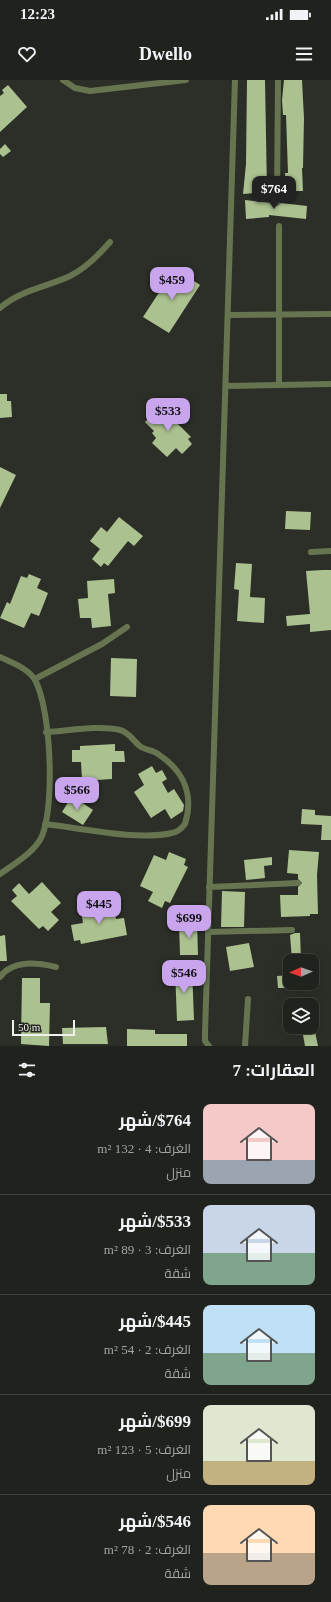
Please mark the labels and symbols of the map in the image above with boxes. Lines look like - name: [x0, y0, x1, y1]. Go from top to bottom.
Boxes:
- pin: $764: [250, 176, 298, 210]
- pin: $459: [148, 267, 196, 301]
- pin: $533: [144, 398, 192, 432]
- pin: $566: [53, 777, 101, 811]
- pin: $445: [75, 891, 123, 925]
- pin: $699: [165, 905, 213, 939]
- north arrow: [283, 954, 319, 990]
- pin: $546: [160, 960, 208, 994]
- scale bar: [12, 1018, 75, 1037]

